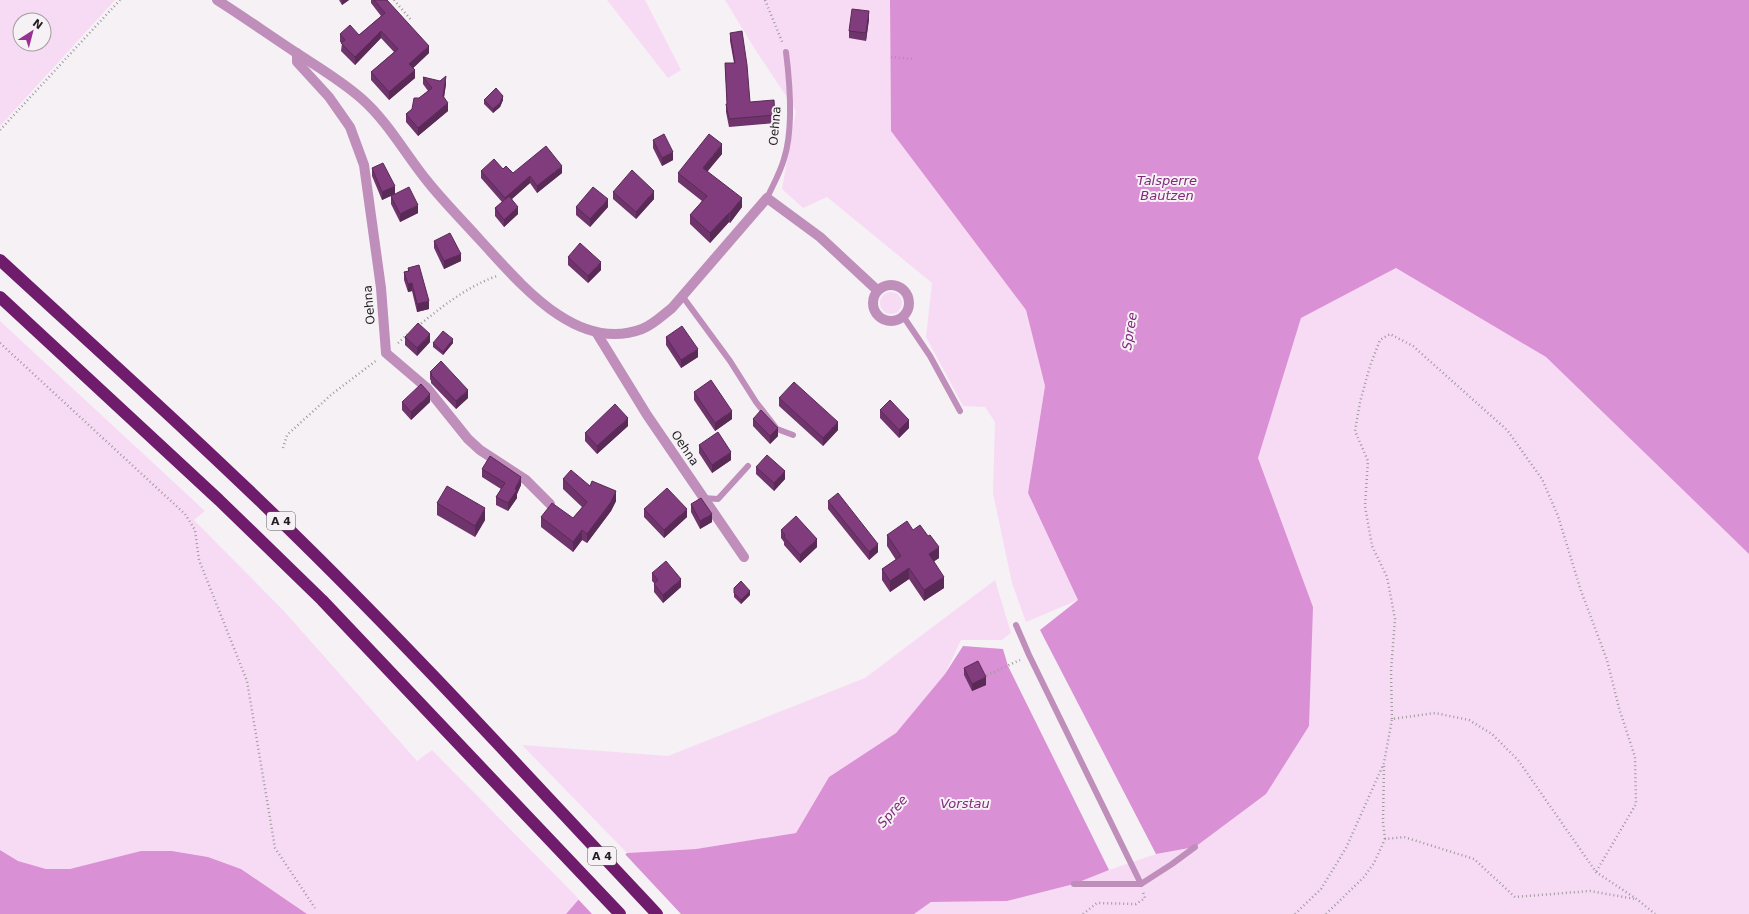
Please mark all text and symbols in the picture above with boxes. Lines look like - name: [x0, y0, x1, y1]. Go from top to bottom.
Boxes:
- north arrow: [12, 12, 52, 52]
- text: N: [30, 16, 45, 32]
- street label: Oehna: [766, 106, 784, 146]
- water label: Talsperre Bautzen: [1137, 173, 1197, 203]
- street label: Oehna: [360, 285, 378, 325]
- water label: Spree: [1119, 311, 1140, 351]
- street label: Oehna: [668, 428, 702, 468]
- road number: A 4: [267, 512, 295, 530]
- water label: Spree: [874, 792, 910, 831]
- water label: Vorstau: [940, 796, 990, 811]
- road number: A 4: [588, 847, 616, 865]

